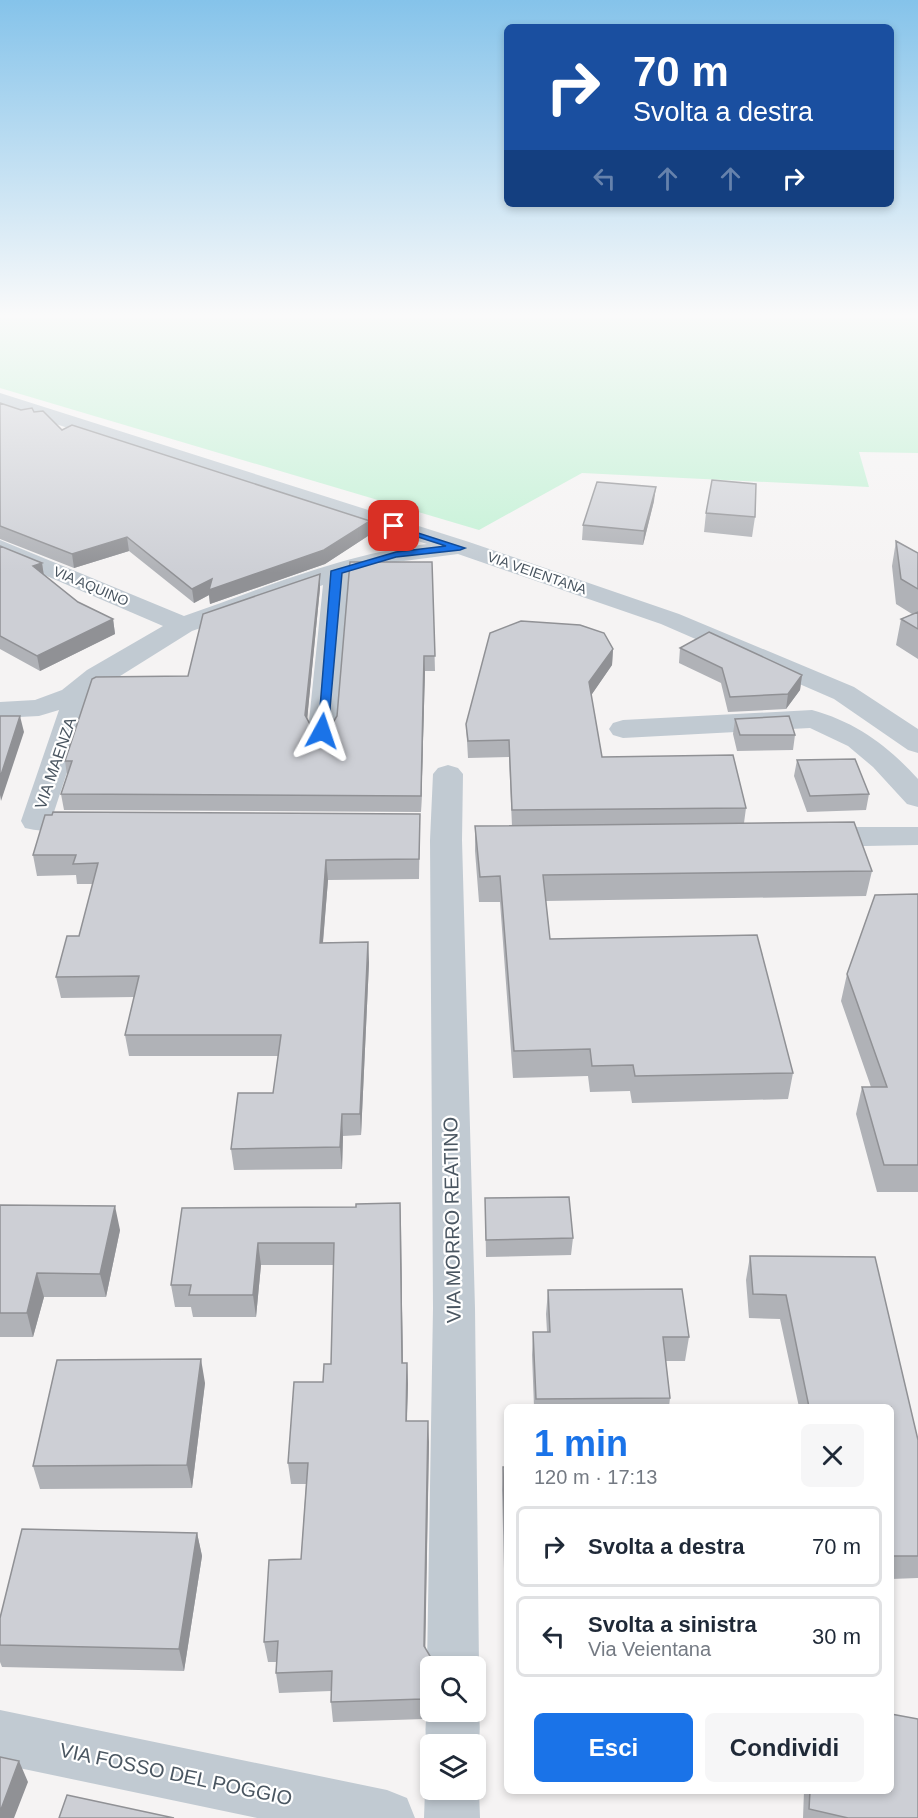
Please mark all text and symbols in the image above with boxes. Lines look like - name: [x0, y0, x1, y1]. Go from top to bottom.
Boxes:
- icon: right: [534, 48, 612, 126]
- text: 70 m: [633, 48, 729, 95]
- text: Svolta a destra: [633, 97, 813, 127]
- icon: left: [588, 162, 621, 195]
- icon: ahead: [651, 162, 684, 195]
- icon: ahead: [714, 162, 747, 195]
- icon: right: [777, 162, 810, 195]
- pin: [368, 500, 419, 551]
- icon: arrive: [377, 509, 410, 542]
- street label: VIA VEIENTANA: [485, 549, 589, 598]
- street label: VIA AQUINO: [51, 563, 131, 609]
- position arrow: [290, 699, 354, 763]
- street label: VIA MAENZA: [32, 715, 79, 811]
- street label: VIA MORRO REATINO: [439, 1117, 465, 1323]
- text: 1 min: [534, 1423, 628, 1464]
- button: close: [801, 1424, 864, 1487]
- text: 120 m · 17:13: [534, 1466, 657, 1488]
- icon: right: [537, 1530, 570, 1563]
- text: Svolta a destra: [588, 1534, 745, 1559]
- text: 70 m: [812, 1534, 861, 1559]
- text: Svolta a sinistra: [588, 1612, 757, 1637]
- icon: left: [537, 1620, 570, 1653]
- text: 30 m: [812, 1624, 861, 1649]
- text: Via Veientana: [588, 1638, 711, 1660]
- map controls: [420, 1656, 486, 1800]
- button: search: [420, 1656, 486, 1722]
- button: Esci: [534, 1713, 693, 1782]
- button: Condividi: [705, 1713, 864, 1782]
- button: layers: [420, 1734, 486, 1800]
- street label: VIA FOSSO DEL POGGIO: [58, 1739, 294, 1809]

